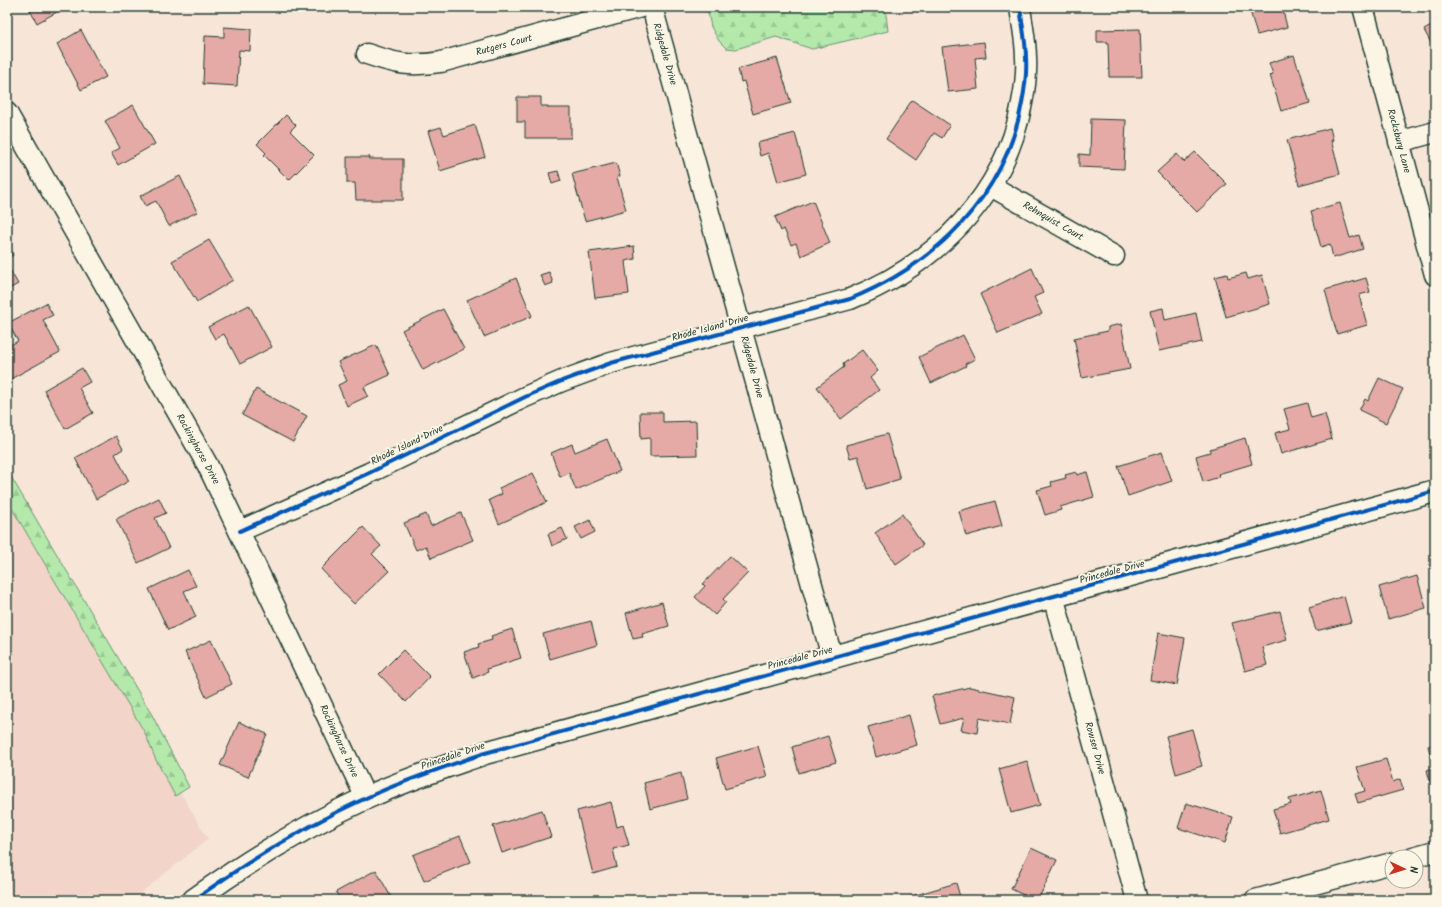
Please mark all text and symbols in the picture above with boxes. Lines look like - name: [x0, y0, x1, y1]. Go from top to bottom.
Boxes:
- street label: Ridgedale Drive: [648, 21, 682, 87]
- street label: Rutgers Court: [474, 30, 534, 60]
- street label: Rocksbury Lane: [1383, 107, 1415, 175]
- street label: Rehnquist Court: [1020, 197, 1086, 245]
- street label: Rhode Island Drive: [670, 310, 751, 346]
- street label: Ridgedale Drive: [736, 334, 768, 400]
- street label: Rockinghorse Drive: [172, 411, 224, 488]
- street label: Rhode Island Drive: [368, 420, 446, 469]
- street label: Princedale Drive: [1078, 555, 1147, 588]
- street label: Princedale Drive: [766, 641, 835, 674]
- street label: Rockinghorse Drive: [315, 702, 363, 781]
- street label: Rowser Drive: [1080, 720, 1110, 777]
- street label: Princedale Drive: [419, 737, 488, 774]
- north arrow: [1384, 849, 1424, 889]
- text: N: [1404, 866, 1422, 874]

